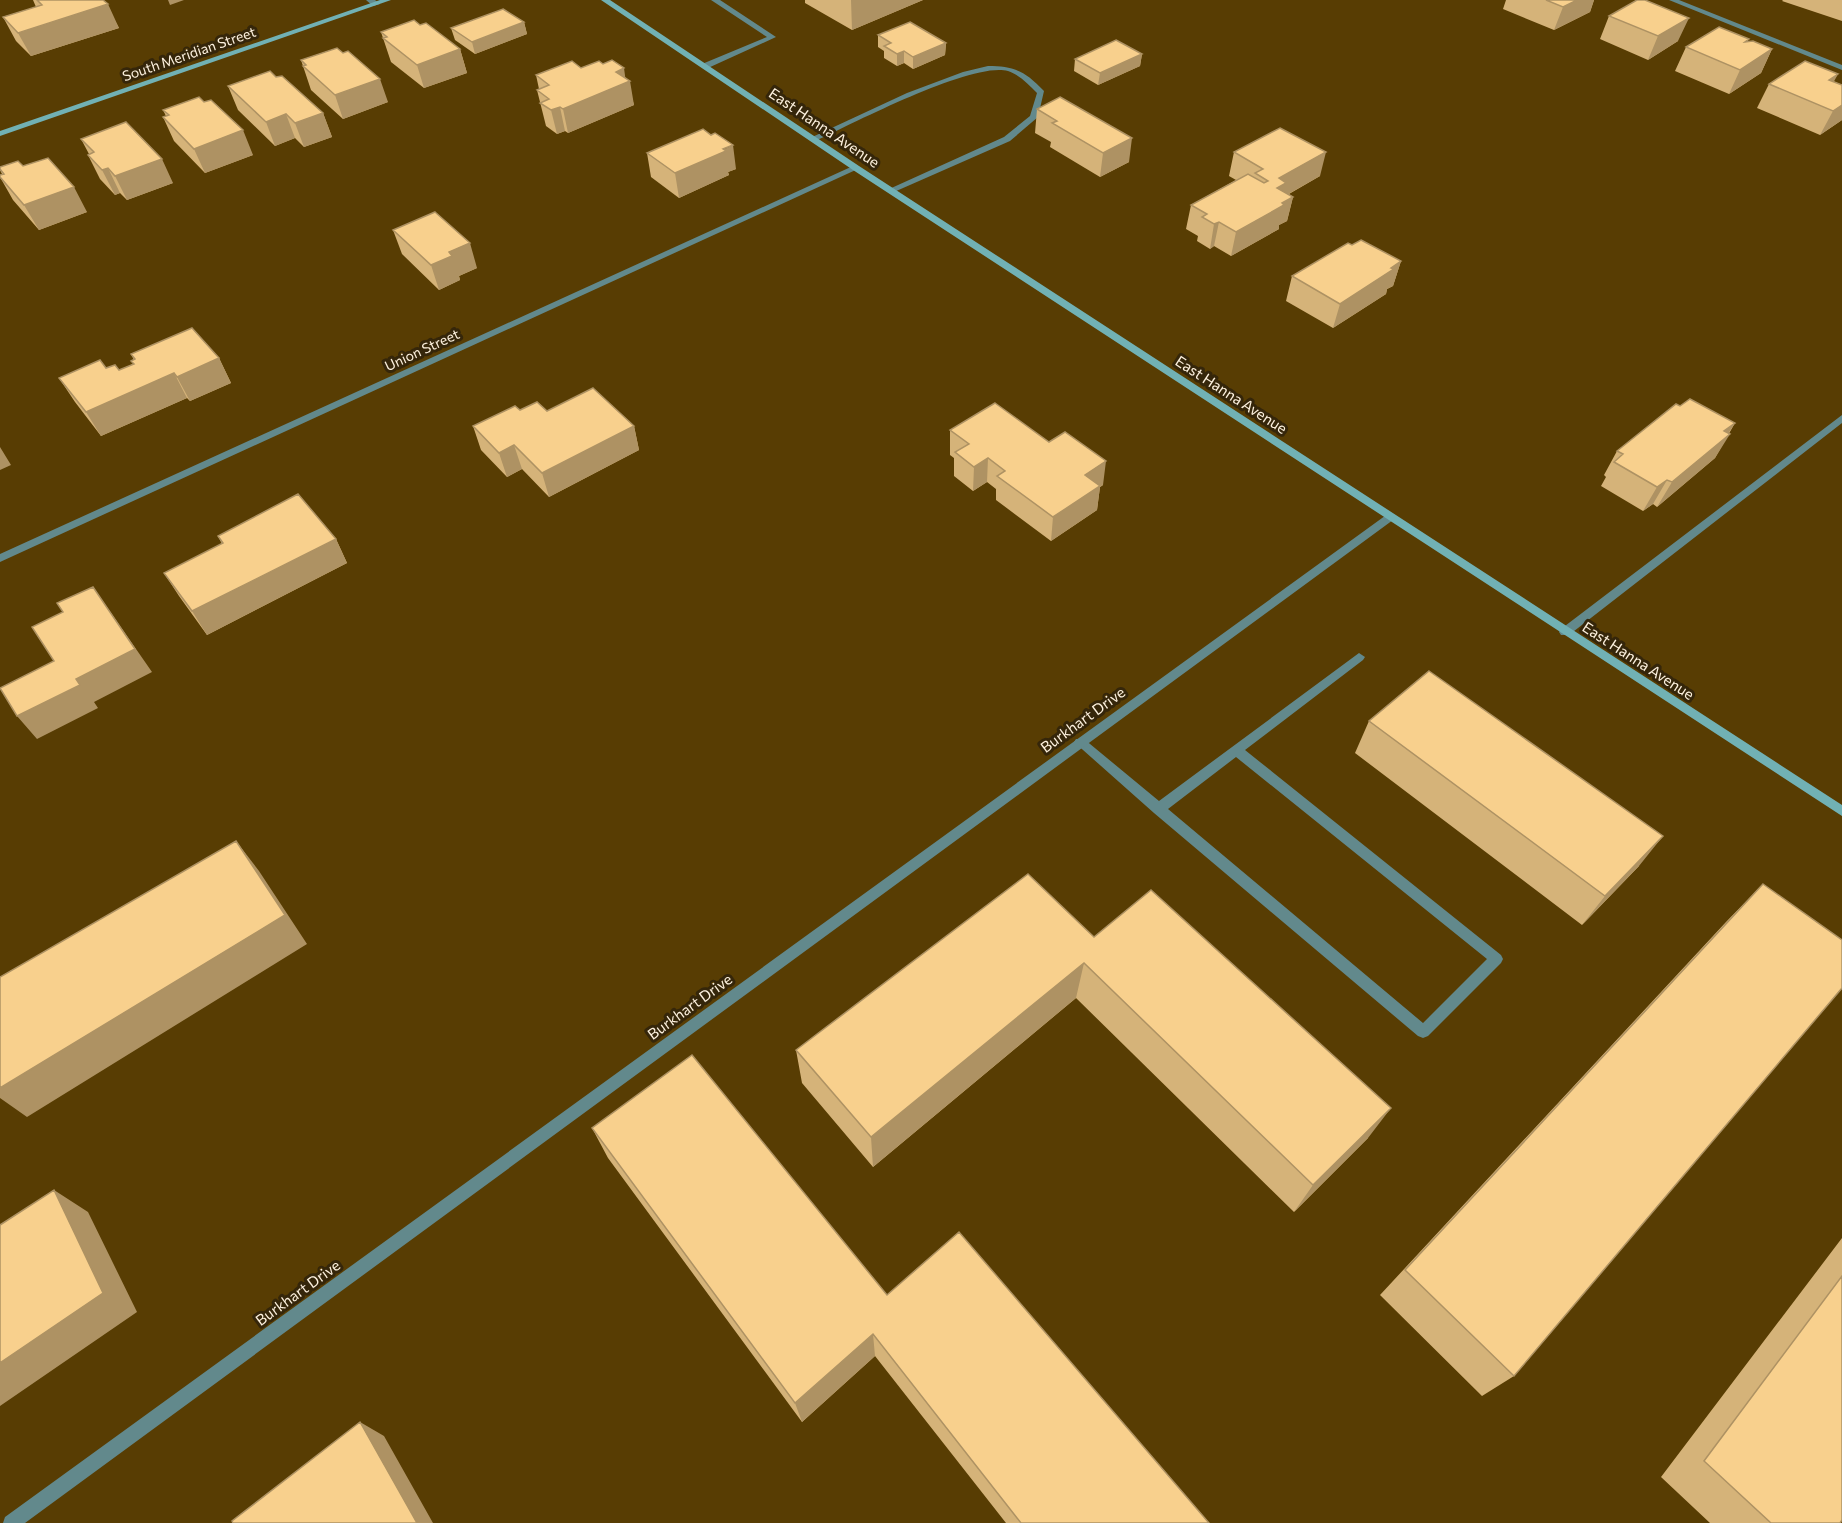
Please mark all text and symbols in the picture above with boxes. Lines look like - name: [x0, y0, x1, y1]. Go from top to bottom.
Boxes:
- street label: South Meridian Street: [120, 23, 258, 84]
- street label: East Hanna Avenue: [766, 83, 883, 171]
- street label: Union Street: [382, 325, 462, 374]
- street label: East Hanna Avenue: [1172, 351, 1291, 437]
- street label: East Hanna Avenue: [1579, 617, 1698, 703]
- street label: Burkhart Drive: [1037, 683, 1128, 756]
- street label: Burkhart Drive: [644, 970, 735, 1043]
- street label: Burkhart Drive: [252, 1256, 343, 1329]

